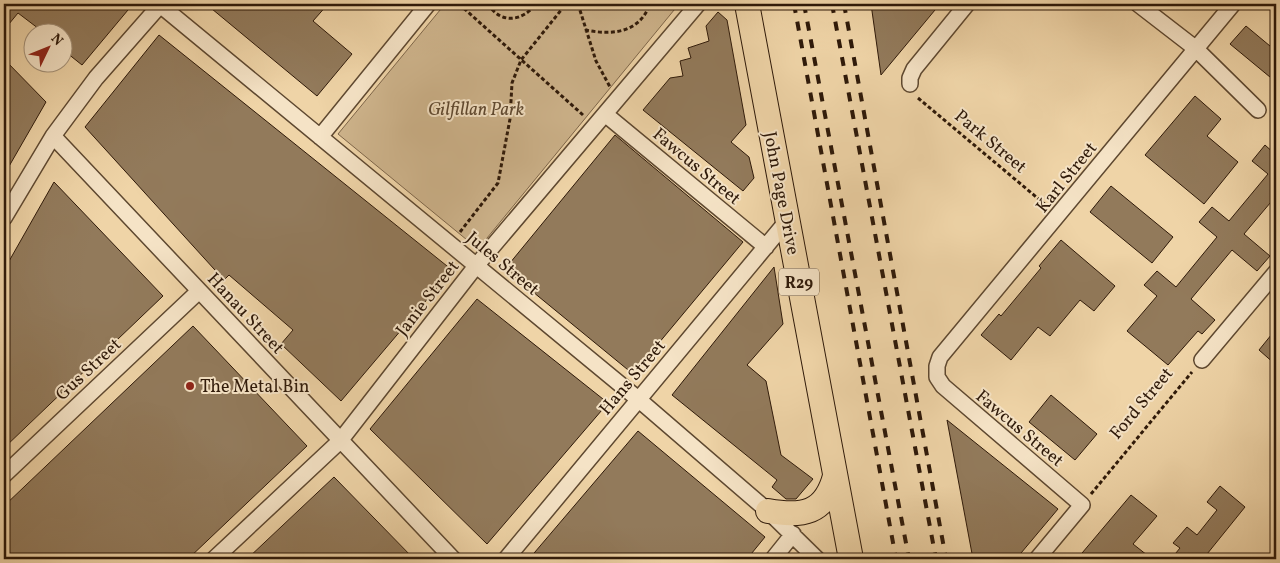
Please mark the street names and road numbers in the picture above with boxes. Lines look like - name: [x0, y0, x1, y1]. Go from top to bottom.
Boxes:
- street label: Park Street: [948, 104, 1032, 180]
- street label: Fawcus Street: [647, 123, 745, 211]
- street label: John Page Drive: [756, 129, 805, 257]
- street label: Karl Street: [1031, 137, 1104, 219]
- street label: Jules Street: [460, 226, 544, 302]
- street label: Janie Street: [391, 256, 466, 342]
- street label: Hanau Street: [201, 268, 289, 360]
- road number: R29: [779, 268, 819, 296]
- street label: Gus Street: [51, 333, 127, 407]
- street label: Hans Street: [594, 335, 672, 421]
- street label: Ford Street: [1105, 363, 1180, 445]
- street label: Fawcus Street: [970, 385, 1068, 473]

